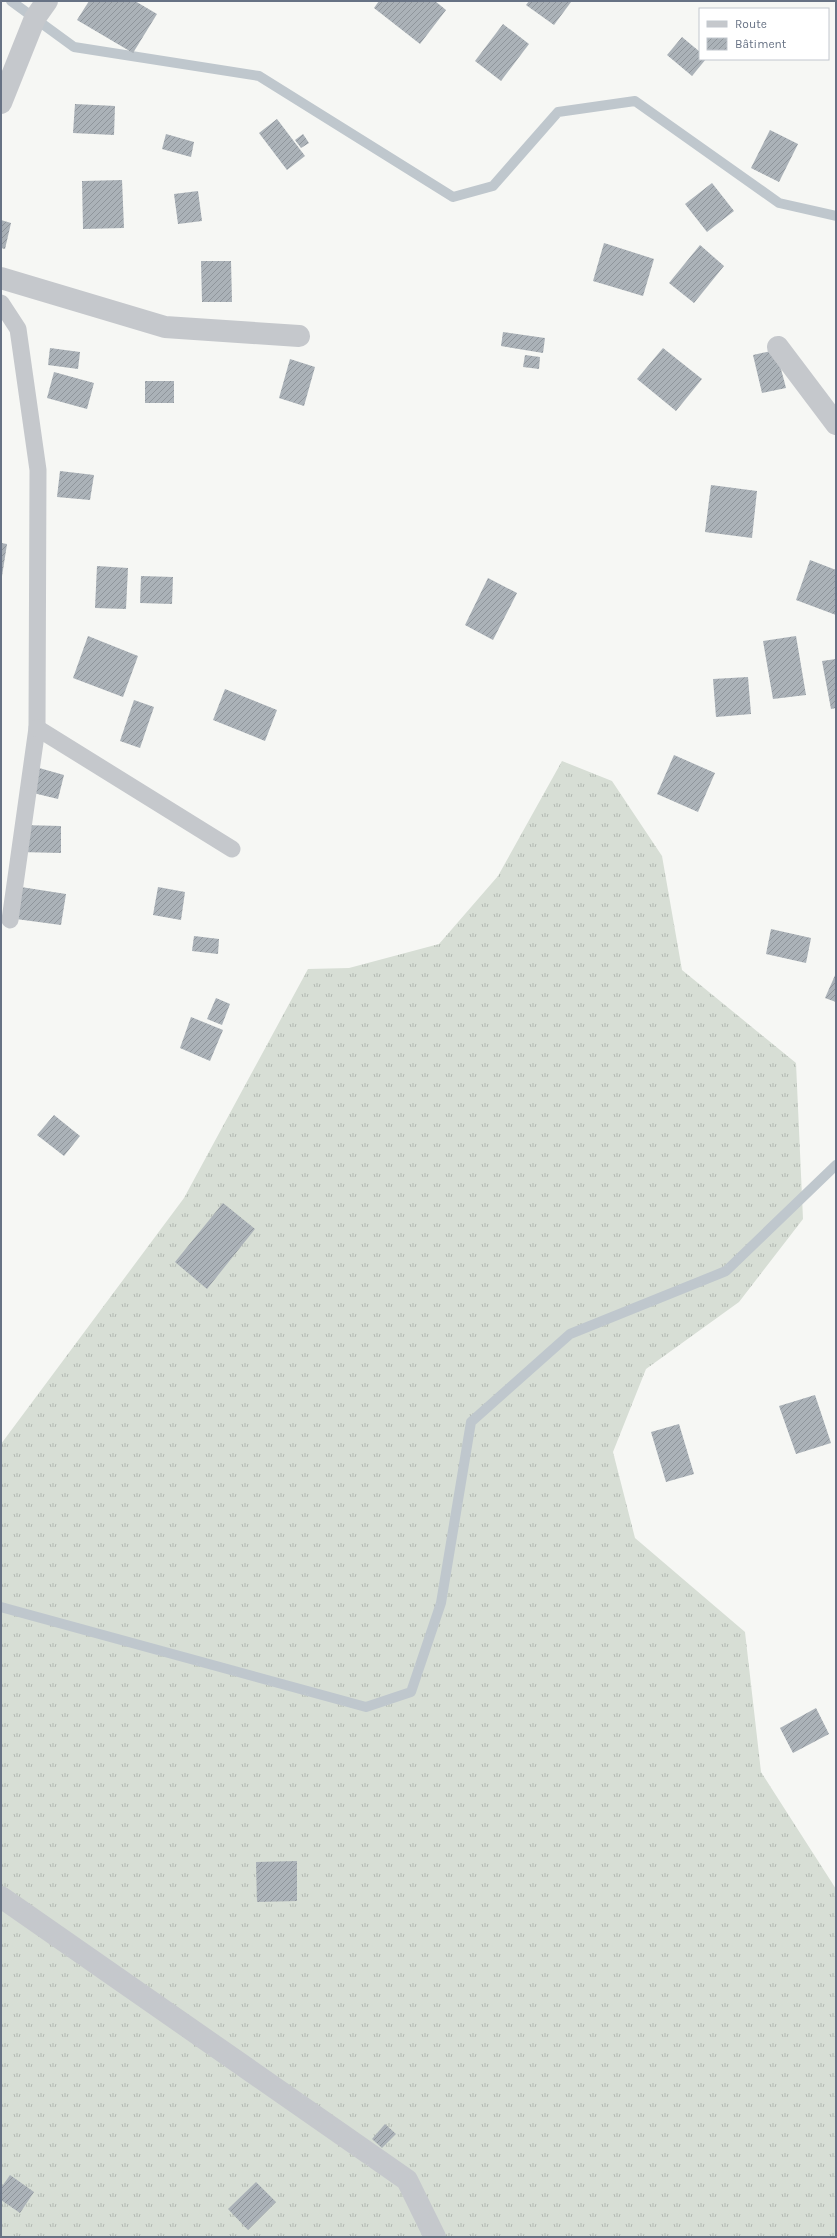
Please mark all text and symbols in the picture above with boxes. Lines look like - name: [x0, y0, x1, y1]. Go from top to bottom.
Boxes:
- legend: [699, 8, 829, 60]
- text: Route: [735, 17, 767, 31]
- text: Bâtiment: [735, 37, 787, 51]

